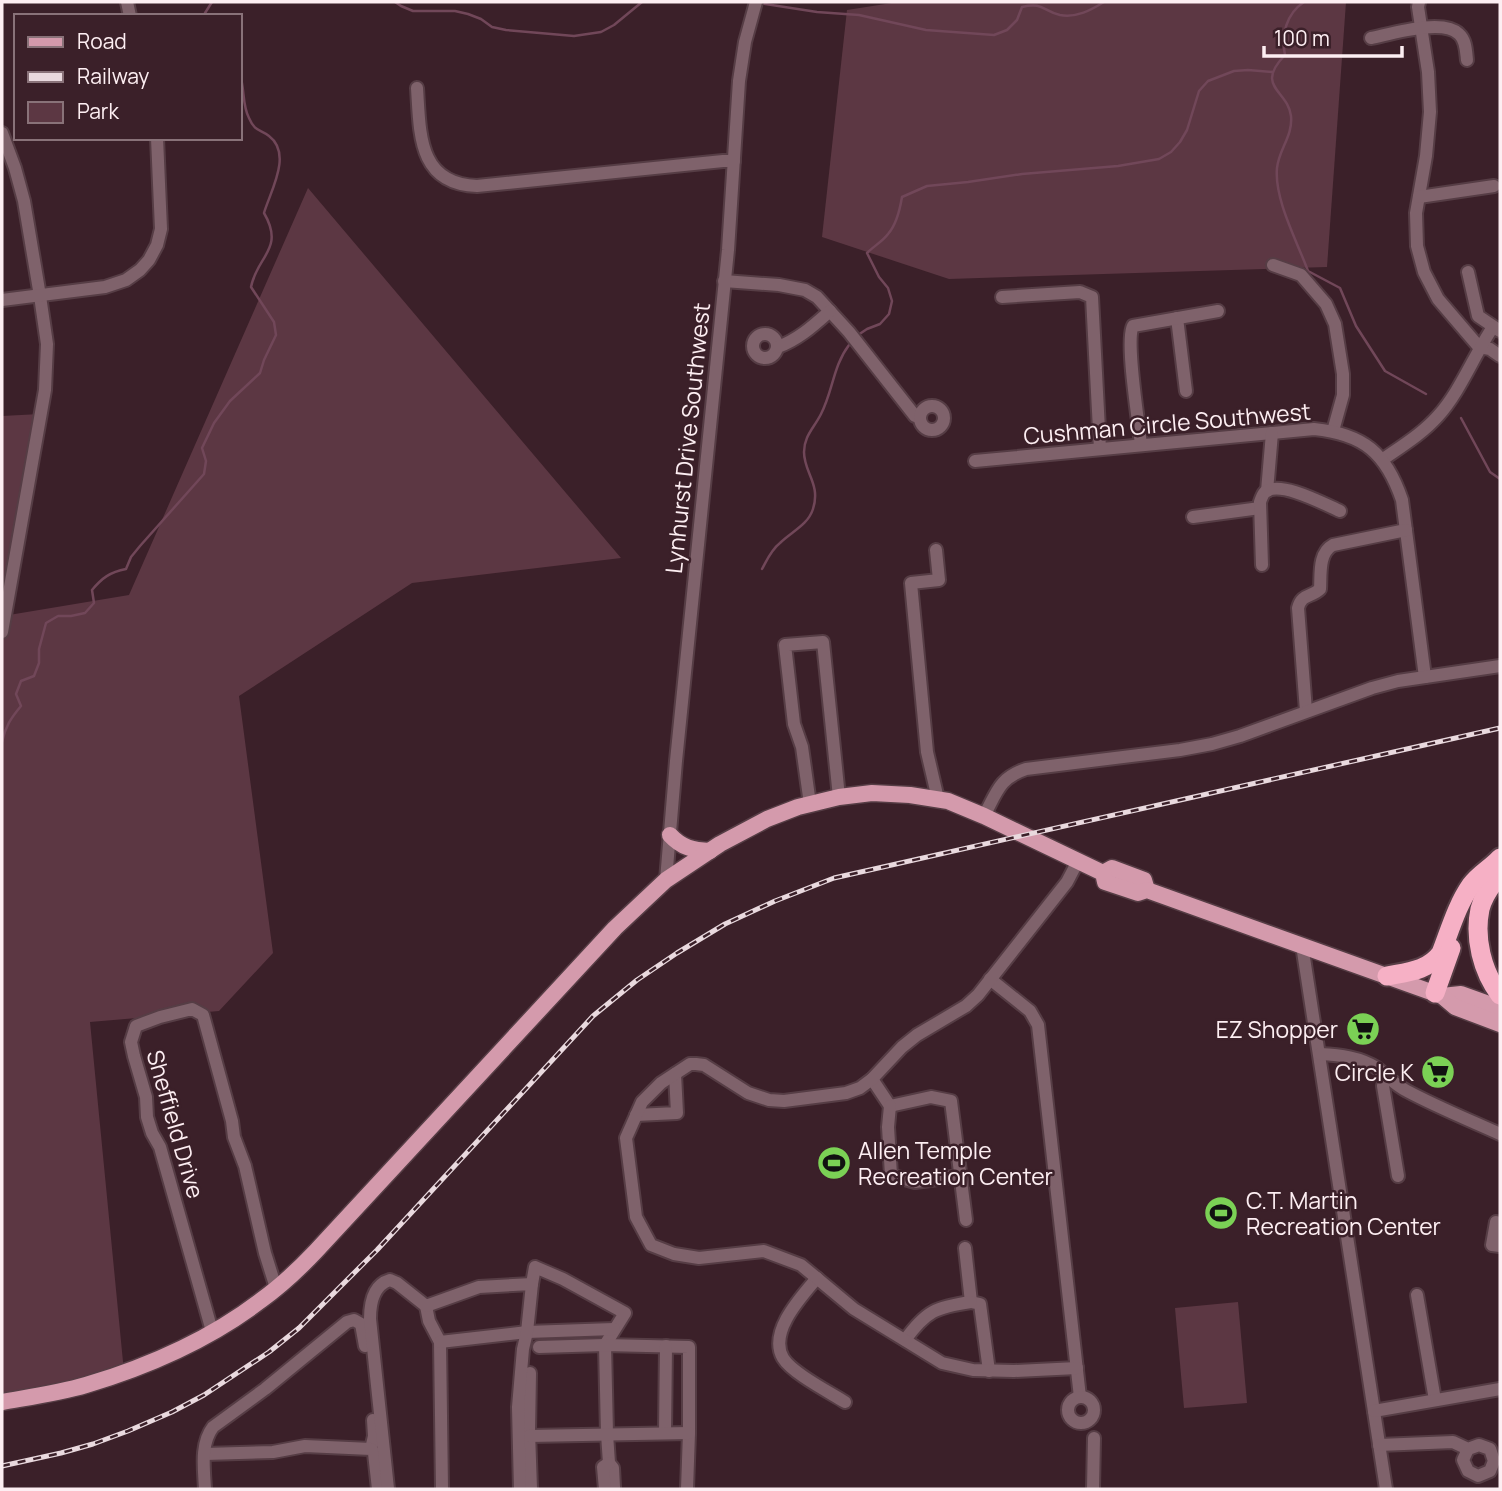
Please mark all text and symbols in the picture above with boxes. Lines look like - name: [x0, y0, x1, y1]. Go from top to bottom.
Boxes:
- legend: [14, 14, 242, 140]
- scale bar: [1264, 14, 1402, 58]
- text: 100 m: [1274, 24, 1330, 52]
- text: Road: [77, 27, 127, 55]
- text: Railway: [77, 62, 149, 90]
- text: Park: [77, 97, 119, 125]
- street label: Lynhurst Drive Southwest: [657, 301, 717, 575]
- street label: Cushman Circle Southwest: [1022, 394, 1312, 452]
- supermarket icon: EZ Shopper: [1344, 1010, 1382, 1048]
- place label: EZ Shopper: [1216, 1013, 1338, 1045]
- street label: Sheffield Drive: [140, 1046, 212, 1202]
- supermarket icon: Circle K: [1419, 1053, 1457, 1091]
- place label: Circle K: [1335, 1056, 1414, 1088]
- place label: Allen Temple Recreation Center: [858, 1134, 1053, 1192]
- sports icon: Allen Temple Recreation Center: [815, 1144, 853, 1182]
- place label: C.T. Martin Recreation Center: [1246, 1184, 1441, 1242]
- sports icon: C.T. Martin Recreation Center: [1202, 1194, 1240, 1232]

